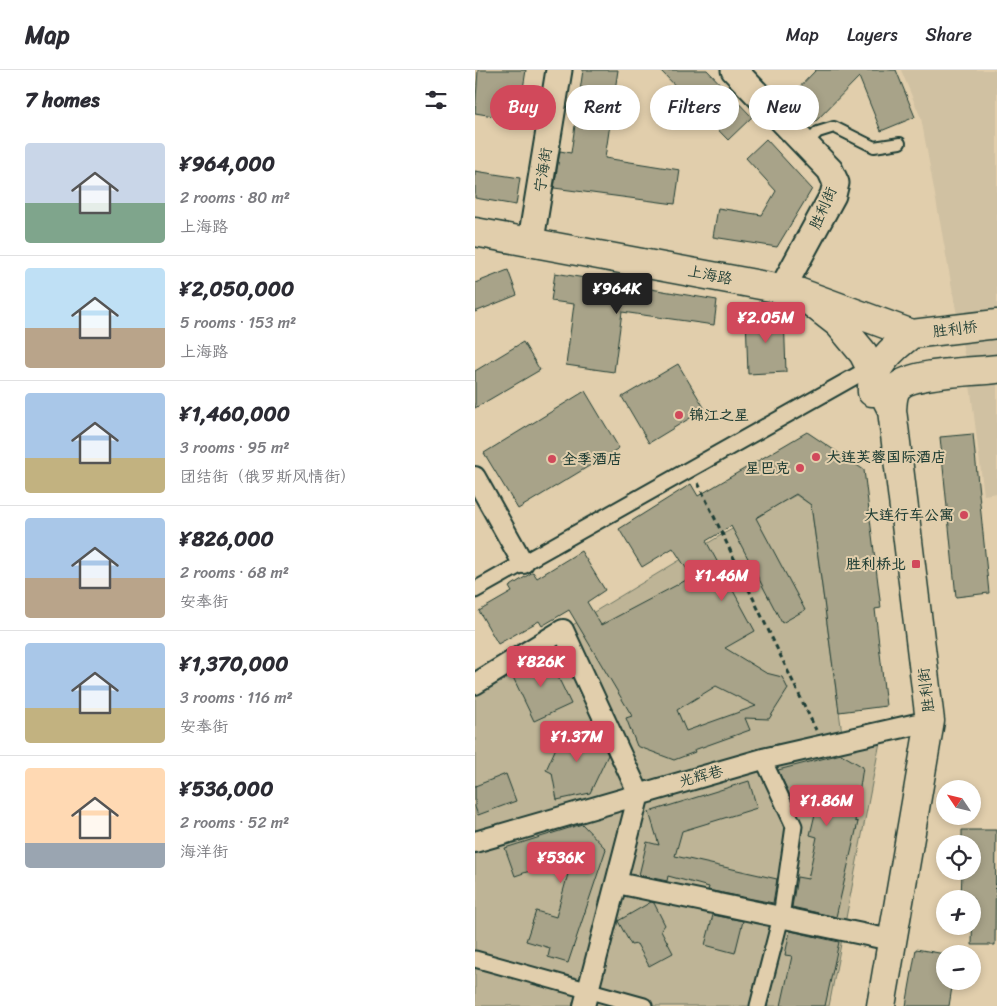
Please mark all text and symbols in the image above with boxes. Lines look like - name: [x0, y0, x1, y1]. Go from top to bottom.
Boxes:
- text: Map: [25, 14, 69, 56]
- text: Map: [786, 19, 819, 51]
- text: Layers: [847, 19, 898, 51]
- text: Share: [926, 19, 972, 51]
- text: 7 homes: [25, 81, 100, 119]
- chip: Buy: [490, 85, 556, 130]
- chip: Rent: [566, 85, 640, 130]
- chip: Filters: [650, 85, 739, 130]
- chip: New: [749, 85, 819, 130]
- icon: filters: [422, 86, 450, 114]
- text: ¥964,000: [180, 145, 275, 183]
- street label: 宁海街: [527, 146, 559, 194]
- icon: home: [65, 163, 125, 223]
- street label: 胜利街: [802, 182, 844, 234]
- text: 2 rooms · 80 m²: [180, 183, 290, 212]
- text: 上海路: [180, 212, 228, 241]
- street label: 上海路: [685, 258, 735, 292]
- text: ¥2,050,000: [180, 270, 294, 308]
- pin: ¥964K: [582, 272, 652, 315]
- text: ¥964K: [593, 274, 641, 303]
- icon: home: [65, 288, 125, 348]
- pin: ¥2.05M: [725, 302, 807, 344]
- text: ¥2.05M: [738, 303, 794, 332]
- text: 5 rooms · 153 m²: [180, 308, 296, 337]
- street label: 胜利桥: [931, 313, 979, 345]
- text: 上海路: [180, 337, 228, 366]
- text: ¥1,460,000: [180, 395, 290, 433]
- place label: 锦江之星: [689, 402, 749, 428]
- marker: 锦江之星: [673, 409, 685, 421]
- icon: home: [65, 413, 125, 473]
- text: 3 rooms · 95 m²: [180, 433, 290, 462]
- place label: 大连芙蓉国际酒店: [826, 444, 946, 470]
- place label: 全季酒店: [562, 446, 622, 472]
- marker: 大连芙蓉国际酒店: [810, 451, 822, 463]
- marker: 全季酒店: [546, 453, 558, 465]
- place label: 星巴克: [745, 455, 790, 481]
- text: 团结街（俄罗斯风情街）: [180, 462, 356, 491]
- marker: 星巴克: [794, 462, 806, 474]
- place label: 大连行车公寓: [864, 502, 954, 528]
- marker: 大连行车公寓: [958, 509, 970, 521]
- text: ¥826,000: [180, 520, 274, 558]
- icon: home: [65, 538, 125, 598]
- place label: 胜利桥北: [846, 551, 906, 577]
- text: 2 rooms · 68 m²: [180, 558, 289, 587]
- marker: 胜利桥北: [910, 558, 922, 570]
- pin: ¥1.46M: [681, 560, 763, 602]
- text: ¥1.46M: [696, 561, 748, 590]
- text: 安奉街: [180, 587, 228, 616]
- text: ¥1,370,000: [180, 645, 289, 683]
- pin: ¥826K: [506, 646, 576, 688]
- text: ¥826K: [518, 647, 564, 676]
- icon: home: [65, 663, 125, 723]
- street label: 胜利街: [910, 666, 942, 714]
- text: 3 rooms · 116 m²: [180, 683, 293, 712]
- text: 安奉街: [180, 712, 228, 741]
- pin: ¥1.37M: [536, 720, 618, 763]
- text: ¥1.37M: [551, 722, 603, 751]
- street label: 光辉巷: [676, 758, 726, 794]
- text: ¥536,000: [180, 770, 273, 808]
- north arrow: [936, 780, 981, 825]
- map controls: [936, 780, 981, 990]
- pin: ¥1.86M: [786, 784, 868, 827]
- text: ¥1.86M: [801, 786, 853, 815]
- icon: home: [65, 788, 125, 848]
- text: 2 rooms · 52 m²: [180, 808, 289, 837]
- button: locate: [936, 835, 981, 880]
- text: 海洋街: [180, 837, 228, 866]
- pin: ¥536K: [526, 842, 596, 884]
- text: ¥536K: [538, 843, 584, 872]
- button: +: [936, 890, 981, 935]
- button: −: [936, 945, 981, 990]

